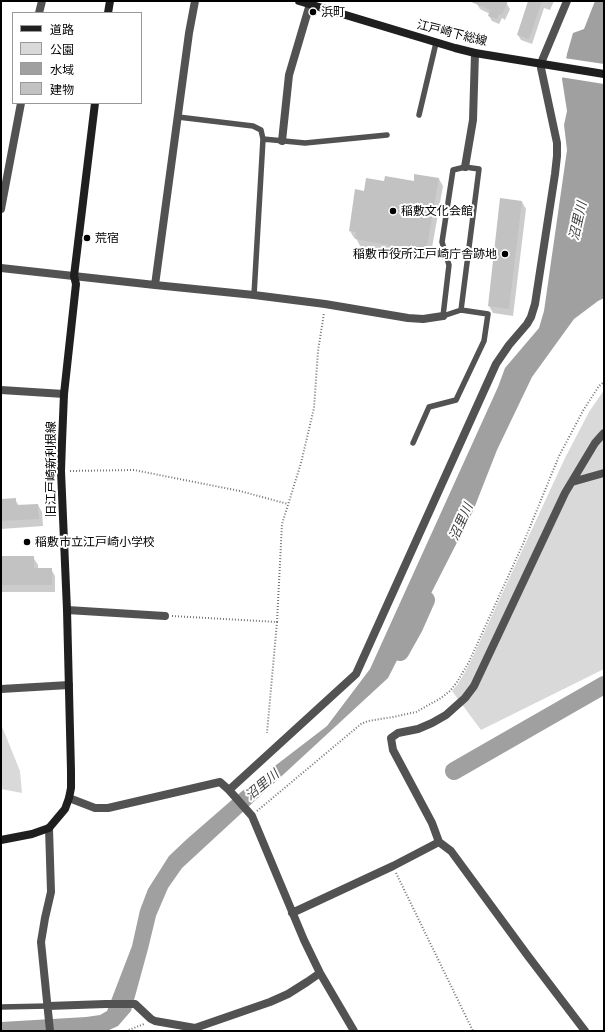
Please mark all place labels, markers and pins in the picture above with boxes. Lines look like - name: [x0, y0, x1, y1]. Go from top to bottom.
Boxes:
- place label: 浜町: [321, 5, 345, 19]
- marker: 浜町: [308, 7, 318, 17]
- place label: 稲敷文化会館: [401, 204, 473, 218]
- marker: 稲敷文化会館: [388, 206, 398, 216]
- place label: 荒宿: [95, 231, 119, 245]
- marker: 荒宿: [82, 233, 92, 243]
- place label: 稲敷市役所江戸崎庁舎跡地: [353, 247, 497, 261]
- marker: 稲敷市役所江戸崎庁舎跡地: [500, 249, 510, 259]
- place label: 稲敷市立江戸崎小学校: [35, 535, 155, 549]
- marker: 稲敷市立江戸崎小学校: [22, 537, 32, 547]

